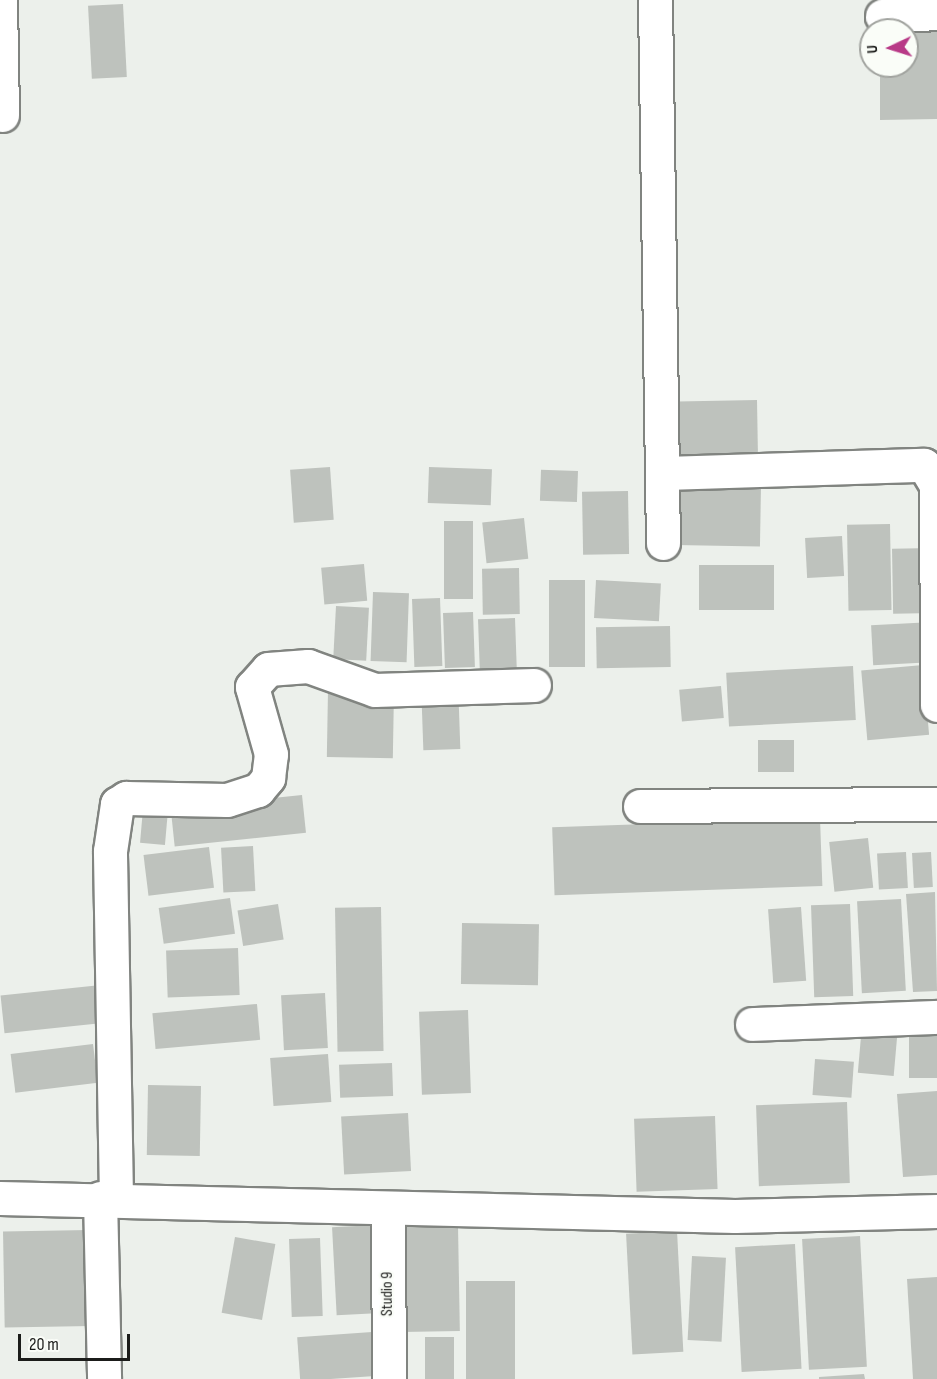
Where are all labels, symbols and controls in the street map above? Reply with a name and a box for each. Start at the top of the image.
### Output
north arrow [859,18,919,78]
text: U [863,44,882,54]
street label: Studio 9 [378,1272,398,1316]
scale bar [21,1322,134,1360]
text: 20 m [29,1334,59,1355]

